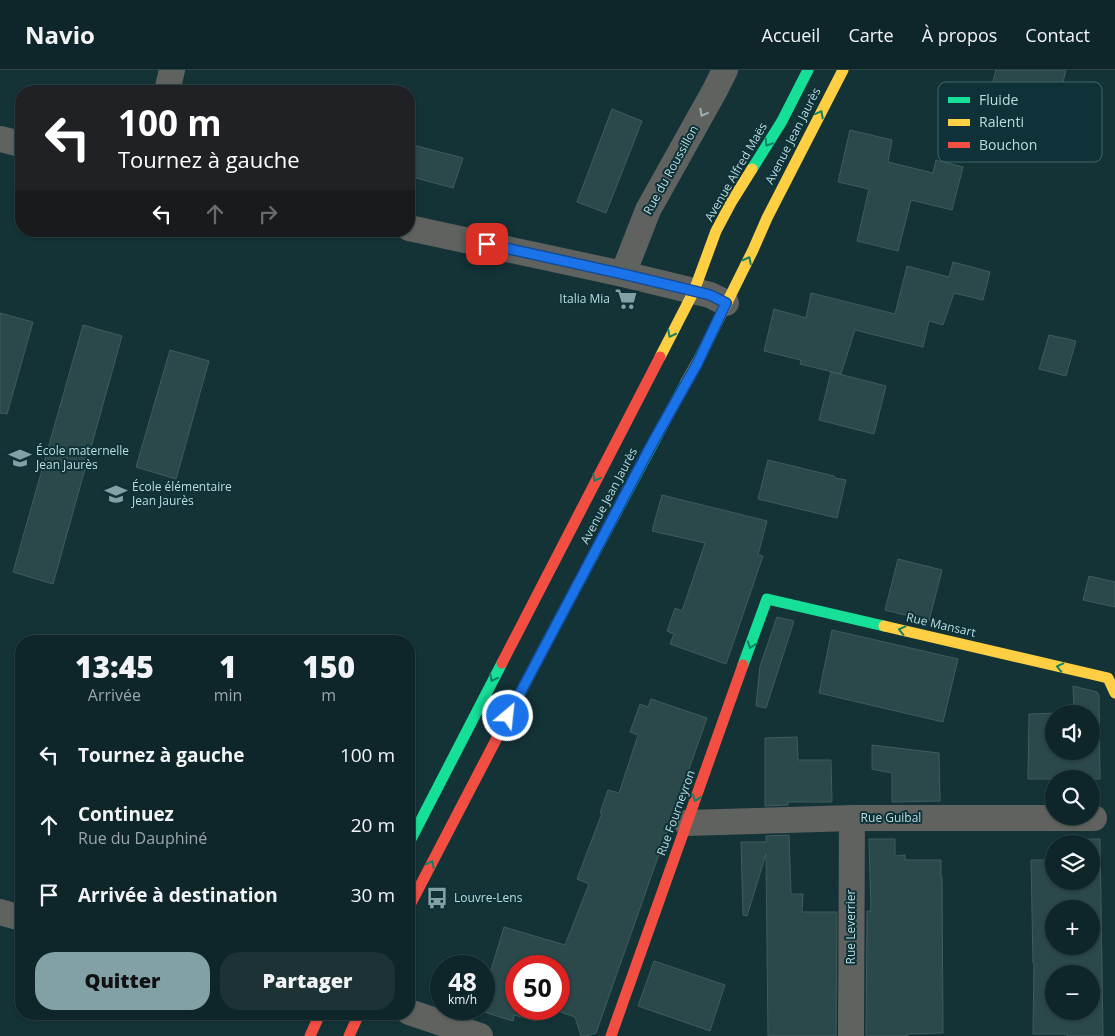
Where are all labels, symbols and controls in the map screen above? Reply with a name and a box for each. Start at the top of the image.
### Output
text: Navio [25,18,95,51]
text: Accueil [762,23,820,47]
text: Carte [848,23,894,47]
text: À propos [922,23,997,47]
text: Contact [1025,23,1090,47]
legend [938,82,1102,162]
street label: Avenue Jean Jaurès [761,84,824,187]
text: Fluide [979,90,1018,109]
text: 100 m [118,99,222,146]
icon: left [35,105,100,170]
one-way arrow [699,108,709,117]
one-way arrow [814,110,824,119]
text: Ralenti [979,112,1024,131]
street label: Avenue Alfred Maës [700,119,771,224]
street label: Rue du Roussillon [639,122,702,217]
text: Bouchon [979,135,1037,154]
one-way arrow [764,138,774,147]
text: Tournez à gauche [118,144,300,174]
icon: left [148,200,176,228]
icon: ahead [201,200,229,228]
icon: right [254,200,282,228]
pin [466,223,508,265]
icon: arrive [473,230,501,258]
one-way arrow [742,256,752,265]
supermarket icon: Italia Mia [613,286,639,312]
place label: Italia Mia [559,290,610,307]
one-way arrow [667,329,677,338]
place label: École maternelle Jean Jaurès [35,442,129,473]
street label: Avenue Jean Jaurès [576,444,641,547]
school or university icon: École maternelle Jean Jaurès [7,445,33,471]
one-way arrow [592,473,602,482]
place label: École élémentaire Jean Jaurès [131,478,232,509]
school or university icon: École élémentaire Jean Jaurès [103,481,129,507]
street label: Rue Mansart [905,608,978,641]
one-way arrow [897,625,906,636]
one-way arrow [747,640,757,649]
text: 13:45 [75,646,154,687]
text: 1 [219,646,237,687]
text: 150 [302,646,355,687]
one-way arrow [1056,662,1065,673]
one-way arrow [489,673,499,682]
text: Arrivée [88,684,141,706]
text: min [214,684,242,706]
text: m [321,684,336,706]
position arrow [481,689,533,741]
map controls [1045,705,1100,1020]
button: sound [1045,705,1100,760]
icon: left [35,741,63,769]
text: Tournez à gauche [78,742,244,768]
text: 100 m [340,742,395,768]
street label: Rue Fourneyron [652,768,699,858]
button: search [1045,770,1100,825]
one-way arrow [692,793,702,802]
text: Continuez [78,801,174,827]
street label: Rue Guibal [861,809,921,826]
icon: ahead [35,811,63,839]
text: 20 m [351,812,395,838]
text: Rue du Dauphiné [78,827,207,849]
button: layers [1045,835,1100,890]
one-way arrow [425,860,435,869]
icon: arrive [35,881,63,909]
text: Arrivée à destination [78,882,278,908]
text: 30 m [351,882,395,908]
bus stop icon: Louvre-Lens [424,885,450,911]
place label: Louvre-Lens [454,889,523,906]
street label: Rue Leverrier [842,889,859,964]
button: + [1045,900,1100,955]
button: Quitter [35,952,210,1010]
button: Partager [220,952,395,1010]
speed limit sign: 50 [505,955,570,1020]
text: 48 [448,964,477,998]
button: − [1045,965,1100,1020]
text: km/h [448,991,477,1008]

